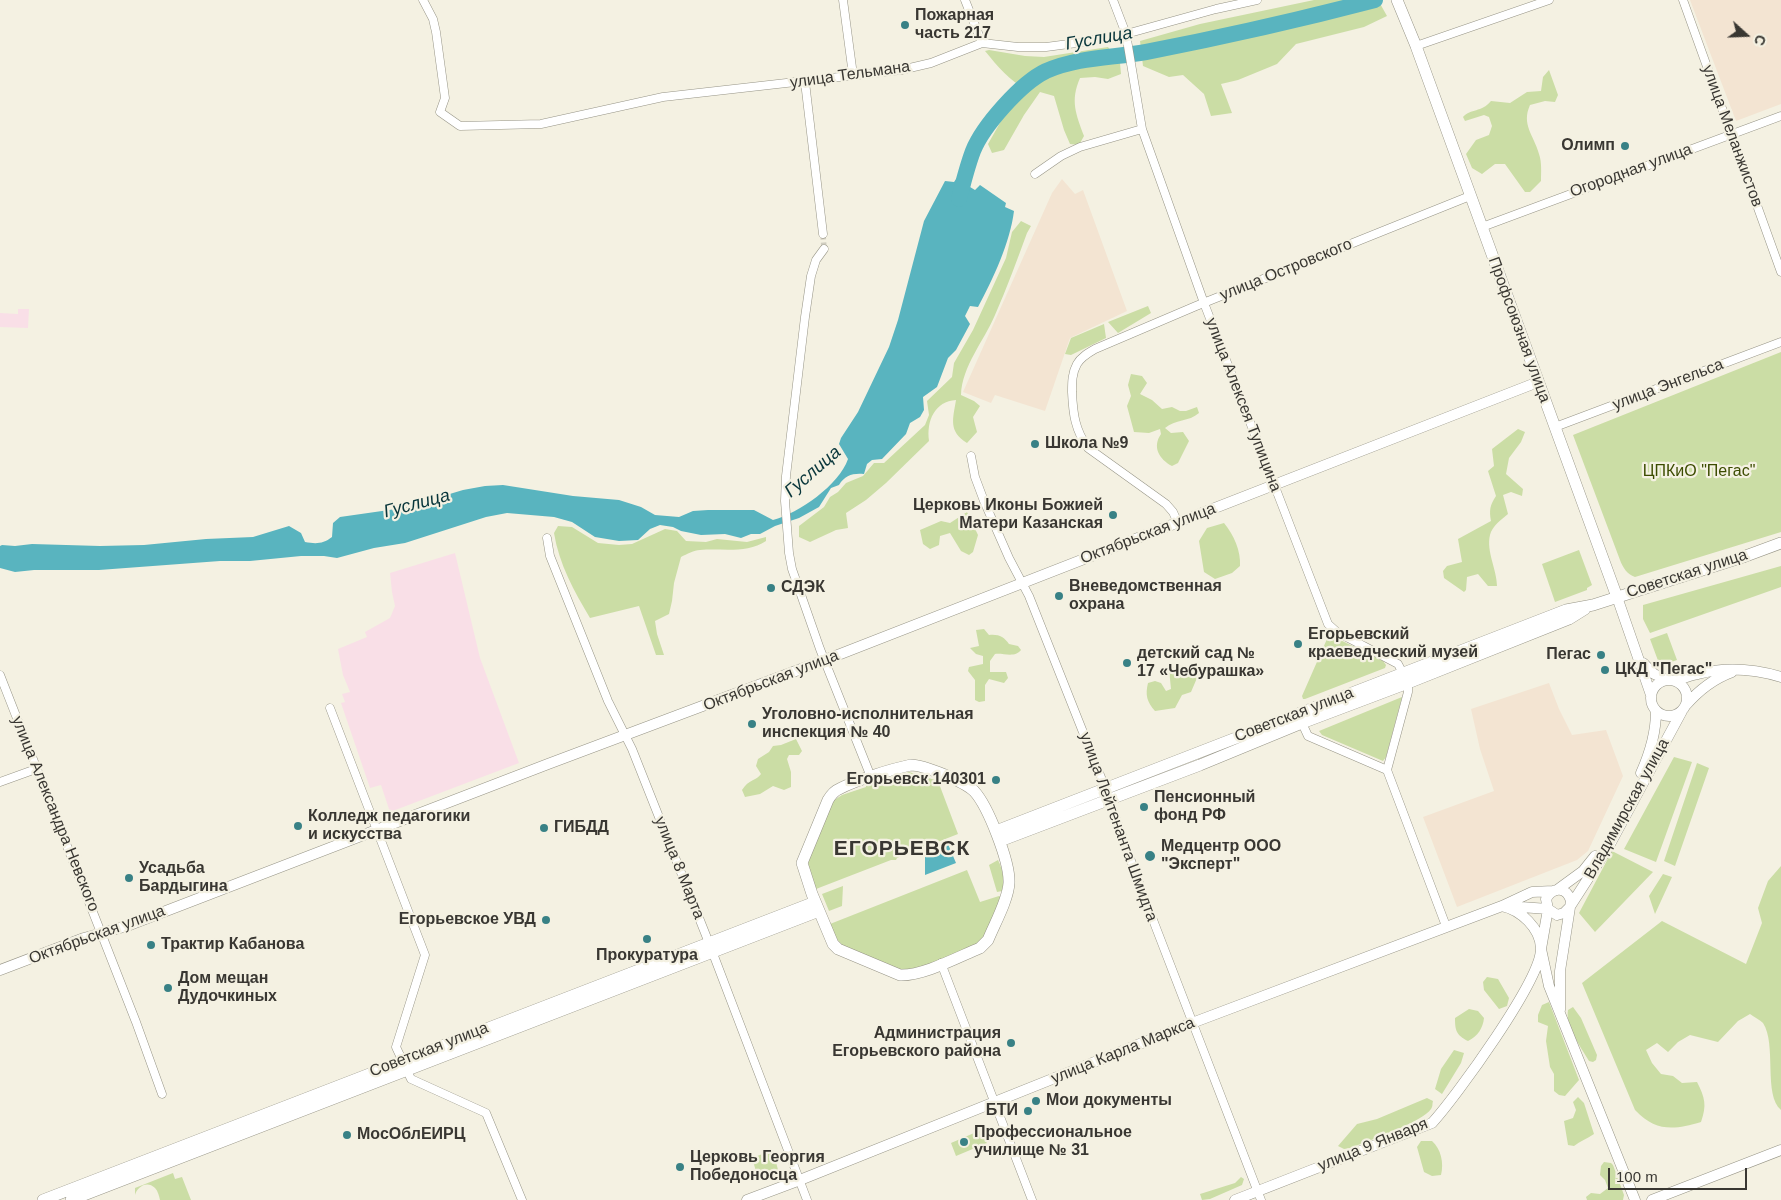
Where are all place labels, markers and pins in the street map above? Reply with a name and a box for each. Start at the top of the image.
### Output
place label: Пожарная часть 217 [915,6,994,44]
marker: Пожарная часть 217 [899,19,911,31]
place label: Олимп [1561,136,1615,156]
marker: Олимп [1619,140,1631,152]
place label: Школа №9 [1045,434,1128,454]
marker: Школа №9 [1029,438,1041,450]
place label: Церковь Иконы Божией Матери Казанская [913,496,1103,534]
marker: Церковь Иконы Божией Матери Казанская [1107,509,1119,521]
place label: Вневедомственная охрана [1069,577,1222,615]
place label: СДЭК [781,578,825,598]
marker: СДЭК [765,582,777,594]
marker: Вневедомственная охрана [1053,590,1065,602]
place label: Егорьевский краеведческий музей [1308,625,1478,663]
marker: Егорьевский краеведческий музей [1292,638,1304,650]
place label: детский сад № 17 «Чебурашка» [1137,644,1264,682]
place label: Пегас [1546,645,1591,665]
marker: Пегас [1595,649,1607,661]
marker: детский сад № 17 «Чебурашка» [1121,657,1133,669]
place label: ЦКД "Пегас" [1615,660,1712,680]
marker: ЦКД "Пегас" [1599,664,1611,676]
place label: Уголовно-исполнительная инспекция № 40 [762,705,974,743]
marker: Уголовно-исполнительная инспекция № 40 [746,718,758,730]
place label: Егорьевск 140301 [846,770,986,790]
marker: Егорьевск 140301 [990,774,1002,786]
place label: Пенсионный фонд РФ [1154,788,1255,826]
marker: Пенсионный фонд РФ [1138,801,1150,813]
place label: Колледж педагогики и искусства [308,807,470,845]
place label: ГИБДД [554,818,609,838]
marker: Колледж педагогики и искусства [292,820,304,832]
marker: ГИБДД [538,822,550,834]
place label: Медцентр ООО "Эксперт" [1161,837,1281,875]
marker: Медцентр ООО "Эксперт" [1143,849,1157,863]
place label: Усадьба Бардыгина [139,859,228,897]
marker: Усадьба Бардыгина [123,872,135,884]
place label: Егорьевское УВД [399,910,536,930]
marker: Егорьевское УВД [540,914,552,926]
marker: Прокуратура [641,933,653,945]
place label: Трактир Кабанова [161,935,304,955]
marker: Трактир Кабанова [145,939,157,951]
place label: Прокуратура [596,946,698,966]
place label: Дом мещан Дудочкиных [178,969,277,1007]
marker: Дом мещан Дудочкиных [162,982,174,994]
place label: Администрация Егорьевского района [832,1024,1001,1062]
marker: Администрация Егорьевского района [1005,1037,1017,1049]
place label: Мои документы [1046,1091,1172,1111]
marker: Мои документы [1030,1095,1042,1107]
place label: БТИ [986,1101,1018,1121]
marker: БТИ [1022,1105,1034,1117]
place label: Профессиональное училище № 31 [974,1123,1132,1161]
place label: MосОблЕИРЦ [357,1125,465,1145]
marker: MосОблЕИРЦ [341,1129,353,1141]
marker: Профессиональное училище № 31 [958,1136,970,1148]
place label: Церковь Георгия Победоносца [690,1148,825,1186]
marker: Церковь Георгия Победоносца [674,1161,686,1173]

